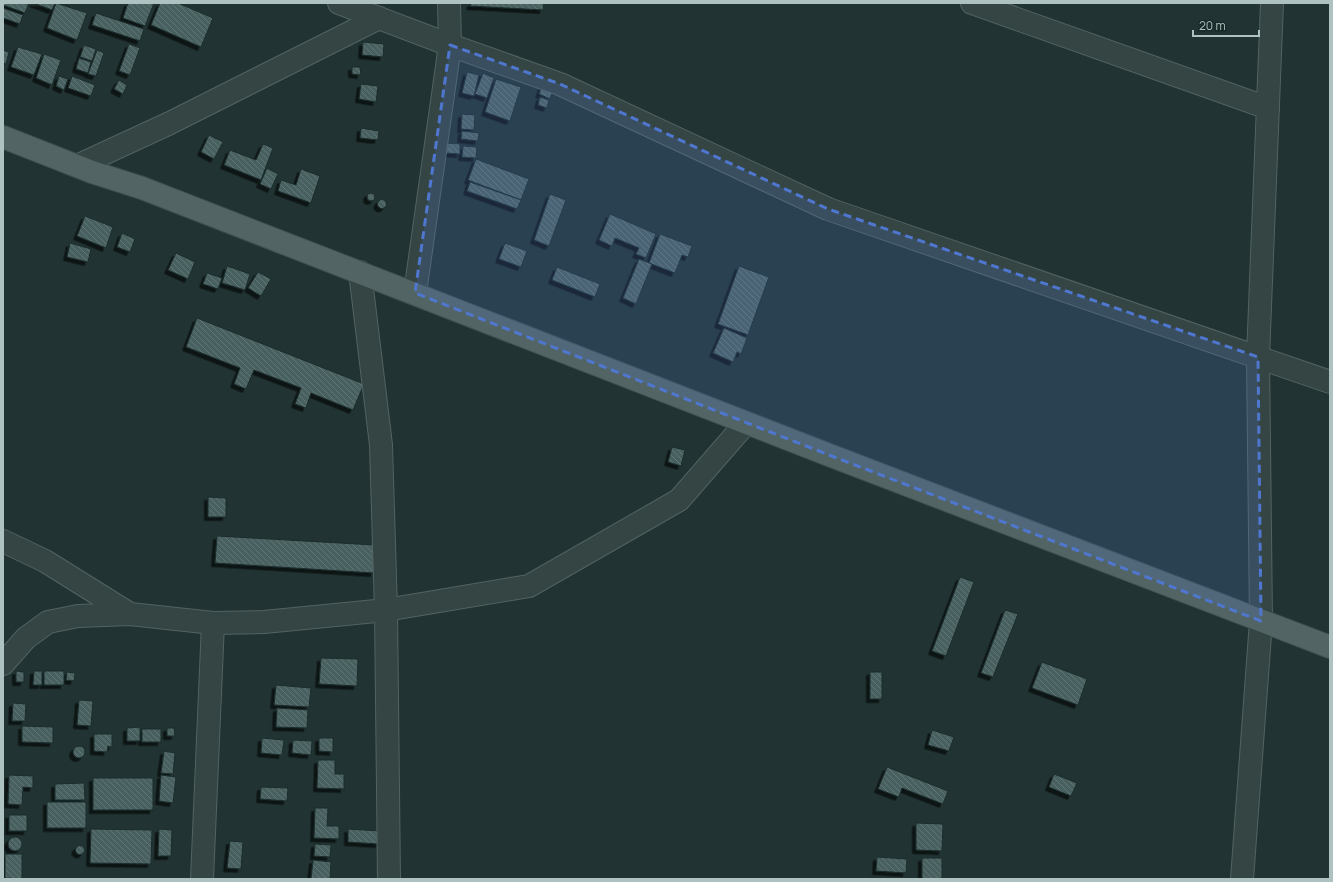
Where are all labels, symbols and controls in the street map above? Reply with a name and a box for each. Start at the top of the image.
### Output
scale bar [1193,12,1259,38]
text: 20 m [1199,17,1226,34]

